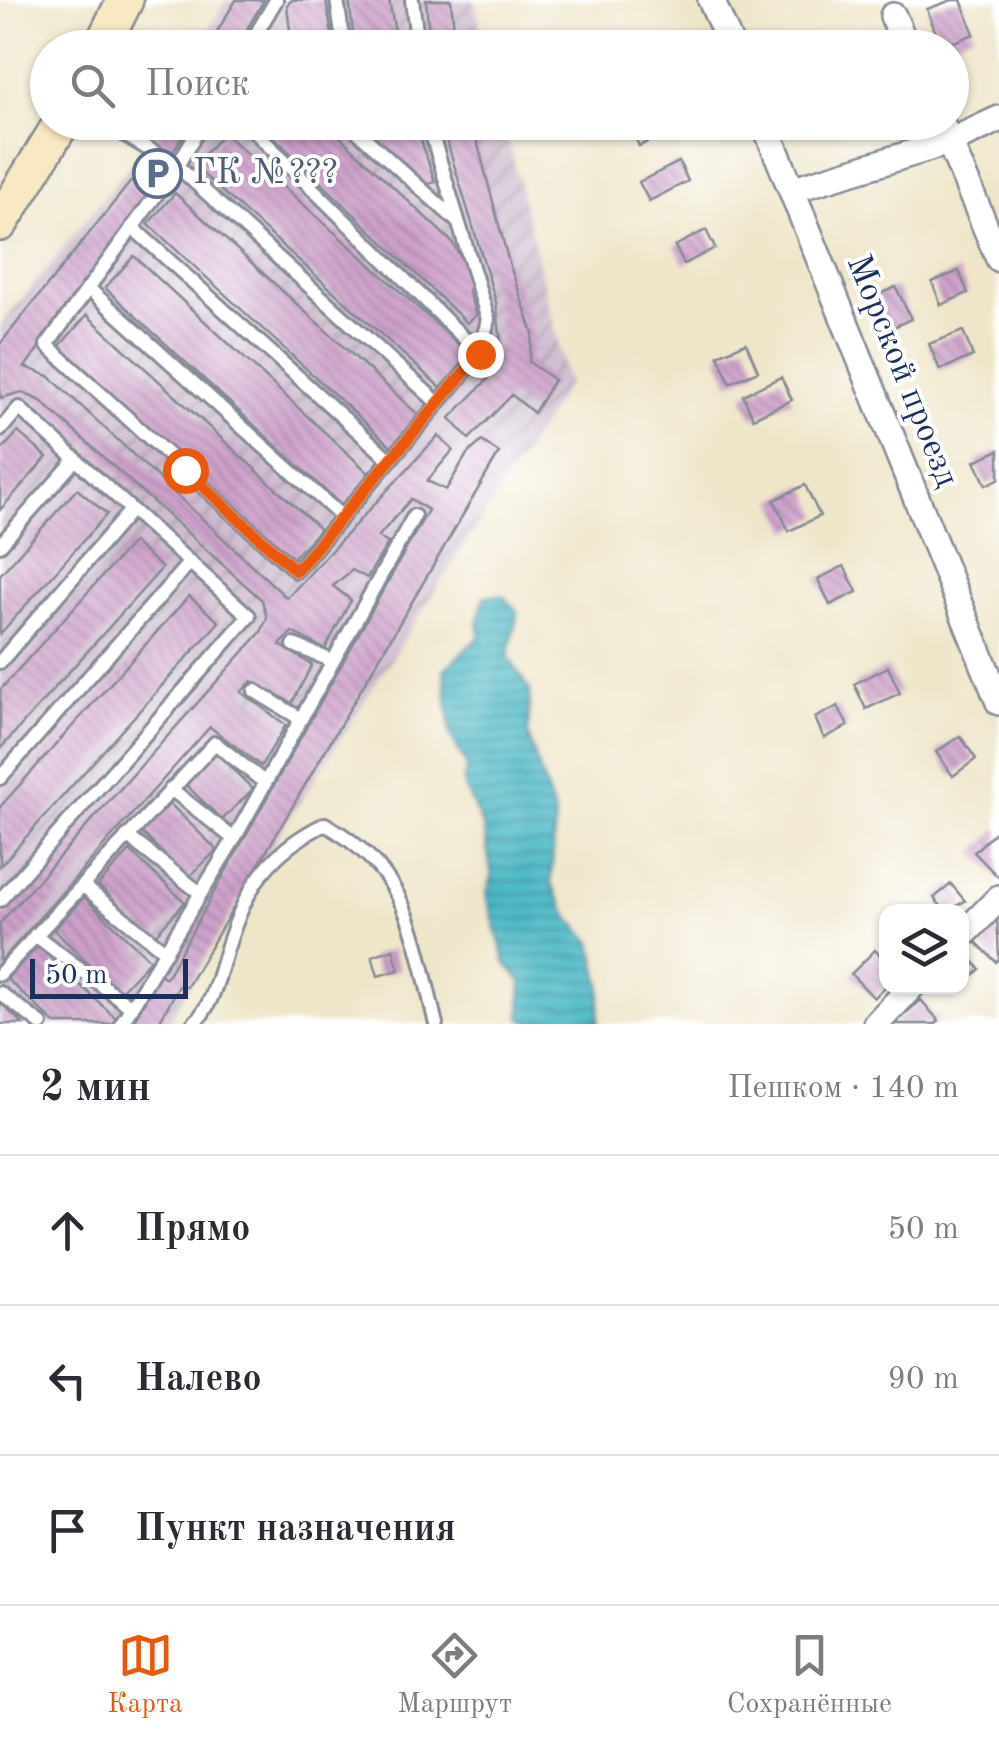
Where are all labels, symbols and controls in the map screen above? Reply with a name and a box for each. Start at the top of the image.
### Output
search box [30,30,969,140]
icon: search [65,58,120,113]
text: Поиск [145,66,250,104]
parking icon: ГК №??? [132,147,184,199]
place label: ГК №??? [193,156,338,191]
street label: Морской проезд [840,250,964,492]
route end [458,332,504,378]
route start [163,448,209,494]
map controls [879,904,969,994]
button: layers [879,904,969,994]
scale bar [30,954,188,998]
text: 50 m [45,962,108,990]
text: 2 мин [40,1068,151,1110]
text: Пешком · 140 m [727,1073,959,1105]
icon: ahead [40,1203,95,1258]
text: Прямо [135,1211,250,1249]
text: 50 m [888,1214,959,1246]
icon: left [40,1353,95,1408]
text: Налево [135,1361,262,1399]
text: 90 m [888,1364,959,1396]
icon: arrive [40,1503,95,1558]
text: Пункт назначения [135,1511,456,1549]
tab: Карта [107,1628,183,1723]
tab: Маршрут [397,1628,512,1723]
tab: Сохранённые [727,1628,892,1723]

